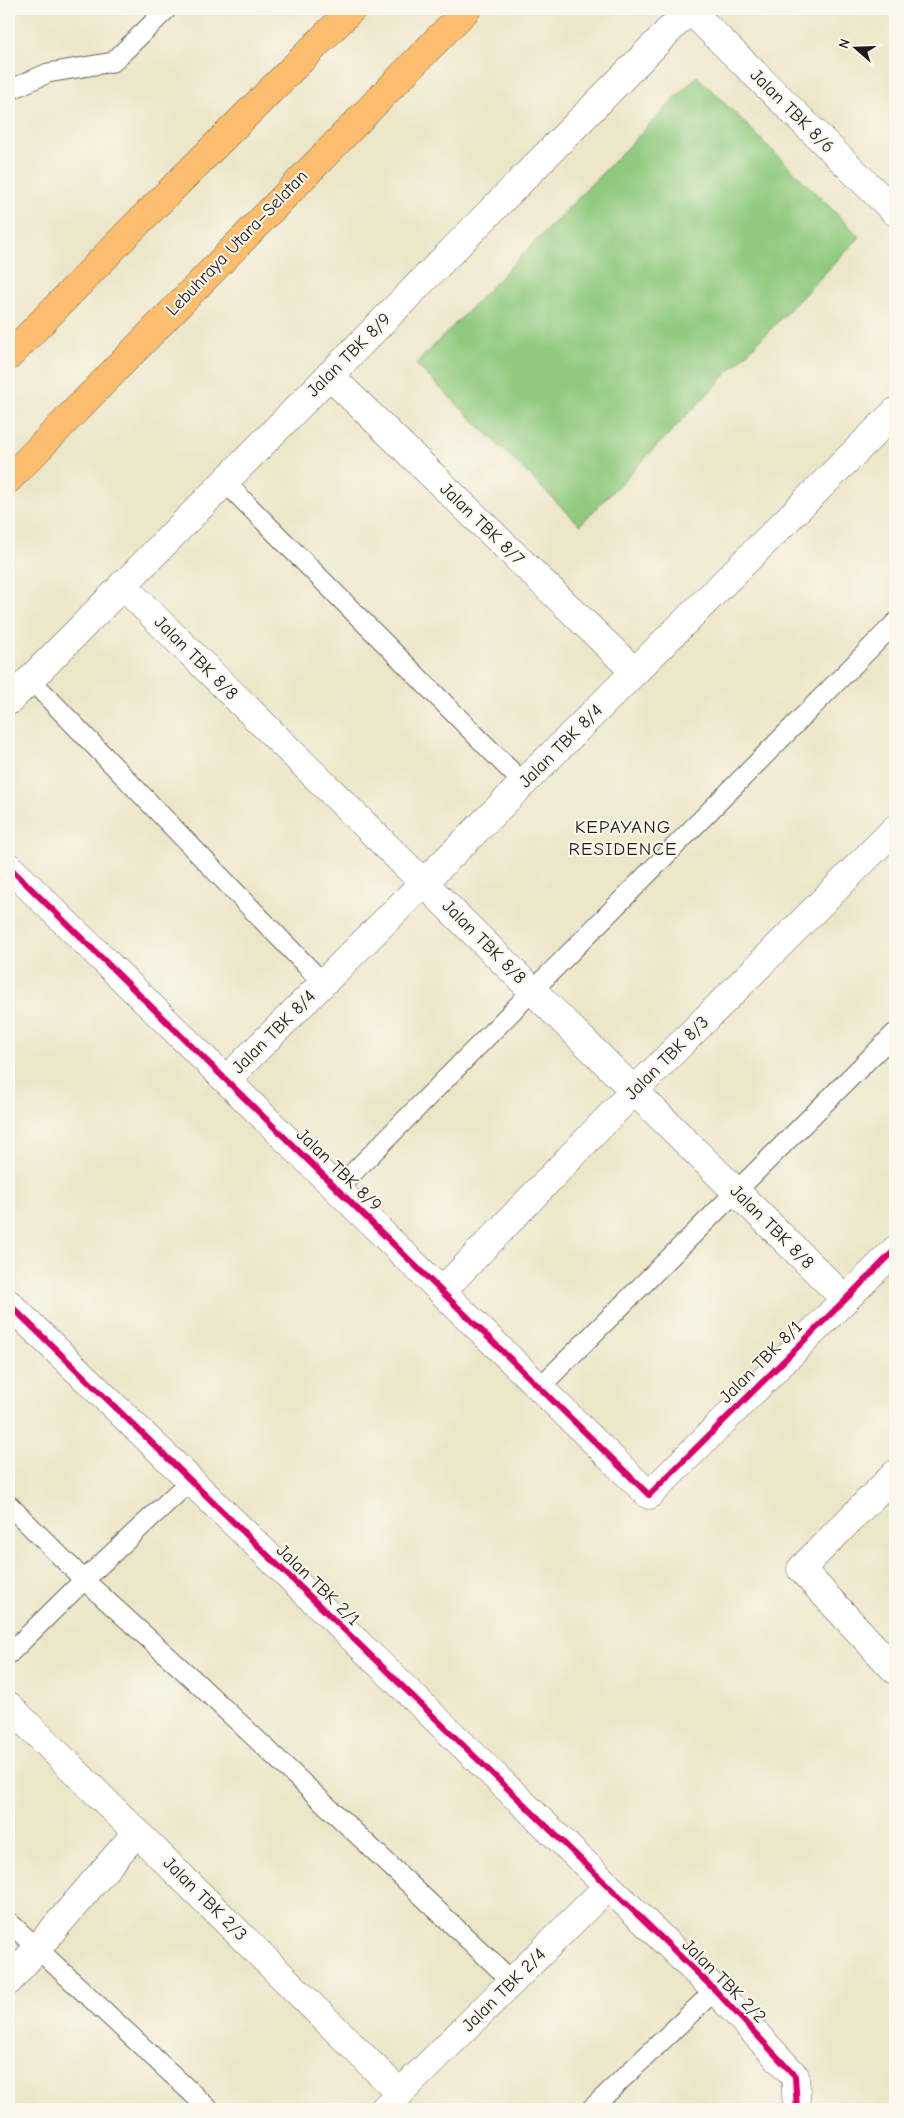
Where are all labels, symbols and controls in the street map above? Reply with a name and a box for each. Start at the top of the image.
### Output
north arrow [832,22,882,72]
text: N [835,37,854,51]
street label: Jalan TBK 8/6 [746,65,838,157]
street label: Lebuhraya Utara–Selatan [162,166,312,320]
street label: Jalan TBK 8/9 [303,309,395,401]
street label: Jalan TBK 8/7 [436,479,529,570]
street label: Jalan TBK 8/8 [150,612,242,704]
street label: Jalan TBK 8/4 [515,700,607,792]
district label: KEPAYANG RESIDENCE [569,816,677,860]
street label: Jalan TBK 8/8 [438,896,530,988]
street label: Jalan TBK 8/4 [228,986,320,1078]
street label: Jalan TBK 8/3 [621,1012,713,1104]
street label: Jalan TBK 8/9 [292,1124,386,1216]
street label: Jalan TBK 8/8 [726,1181,818,1273]
street label: Jalan TBK 8/1 [716,1317,806,1407]
street label: Jalan TBK 2/1 [272,1540,364,1630]
street label: Jalan TBK 2/3 [159,1853,251,1945]
street label: Jalan TBK 2/2 [678,1935,770,2027]
street label: Jalan TBK 2/4 [458,1944,550,2036]

